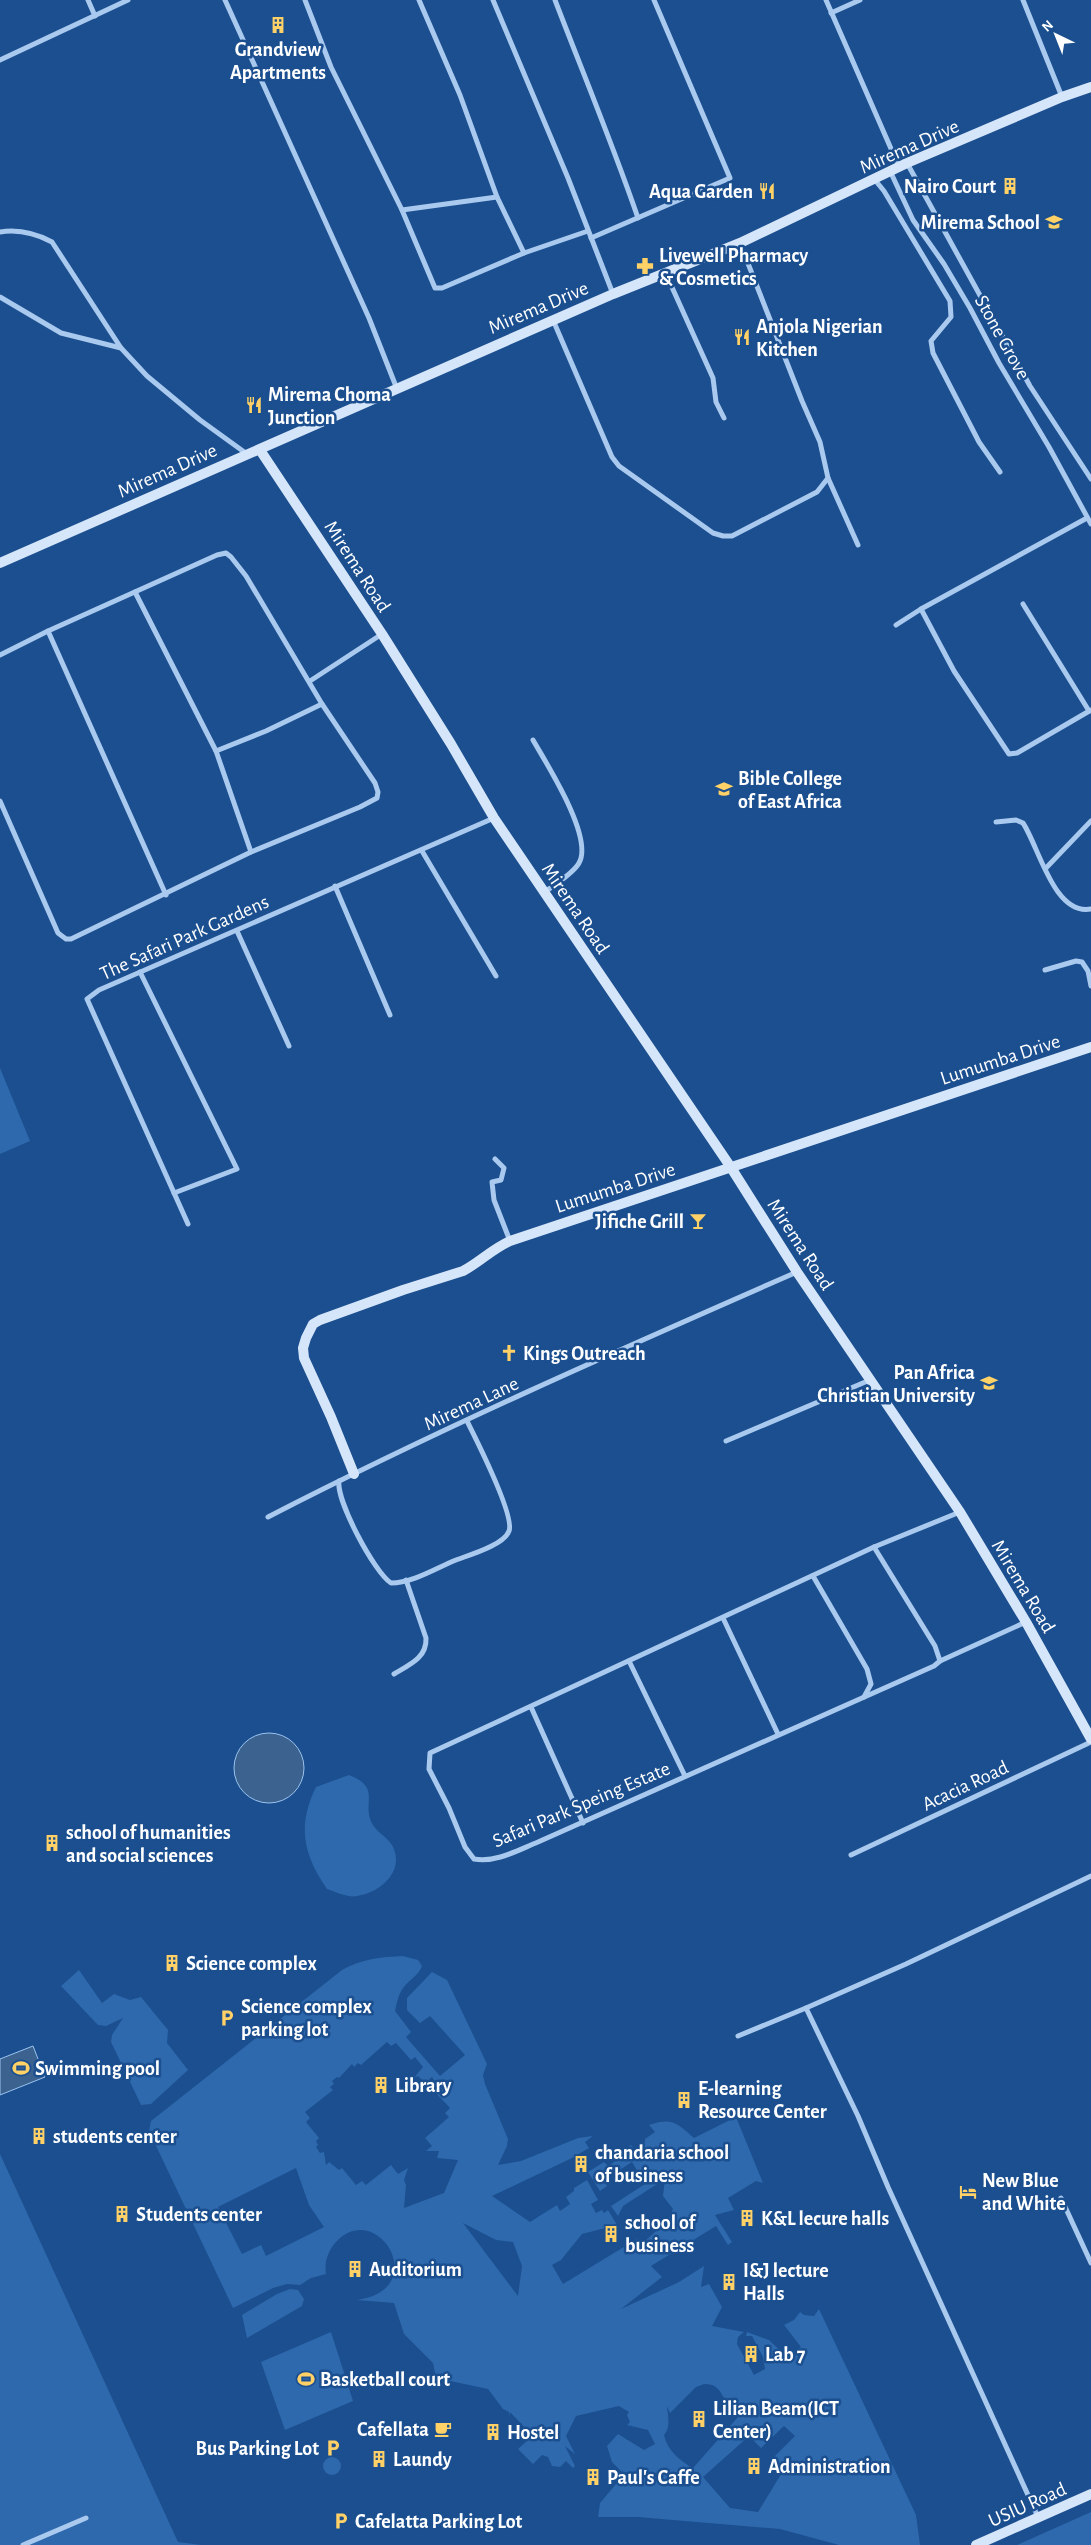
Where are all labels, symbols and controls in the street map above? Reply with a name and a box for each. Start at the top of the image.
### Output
north arrow [1031,10,1081,60]
building icon: Grandview Apartments [268,15,288,35]
text: N [1039,18,1056,35]
place label: Grandview Apartments [230,40,326,83]
street label: Mirema Drive [857,116,962,178]
building icon: Nairo Court [1000,176,1020,196]
place label: Nairo Court [904,177,996,197]
restaurant icon: Aqua Garden [757,181,777,201]
place label: Aqua Garden [649,182,753,202]
school or university icon: Mirema School [1044,212,1064,232]
place label: Mirema School [921,213,1040,233]
place label: Livewell Pharmacy & Cosmetics [659,246,808,289]
pharmacy icon: Livewell Pharmacy & Cosmetics [635,256,655,276]
street label: Mirema Drive [486,278,591,338]
street label: Stone Grove [971,292,1033,383]
place label: Anjola Nigerian Kitchen [756,317,883,360]
restaurant icon: Anjola Nigerian Kitchen [732,327,752,347]
place label: Mirema Choma Junction [268,385,391,428]
restaurant icon: Mirema Choma Junction [244,395,264,415]
street label: Mirema Drive [115,440,220,502]
street label: Mirema Road [320,517,394,616]
place label: Bible College of East Africa [738,769,842,812]
school or university icon: Bible College of East Africa [714,779,734,799]
street label: Mirema Road [538,860,613,958]
street label: The Safari Park Gardens [97,892,272,984]
street label: Lumumba Drive [938,1031,1063,1089]
street label: Lumumba Drive [553,1159,678,1217]
street label: Mirema Road [763,1195,837,1294]
bar icon: Jifiche Grill [688,1211,708,1231]
place label: Jifiche Grill [595,1212,684,1232]
church icon: Kings Outreach [499,1343,519,1363]
place label: Kings Outreach [523,1344,646,1364]
place label: Pan Africa Christian University [817,1363,975,1406]
street label: Mirema Lane [421,1373,522,1434]
school or university icon: Pan Africa Christian University [979,1373,999,1393]
street label: Mirema Road [988,1537,1059,1636]
street label: Acacia Road [919,1757,1012,1815]
street label: Safari Park Speing Estate [490,1759,673,1851]
place label: school of humanities and social sciences [66,1823,231,1866]
building icon: school of humanities and social sciences [42,1833,62,1853]
building icon: Science complex [162,1953,182,1973]
place label: Science complex [186,1954,317,1974]
place label: Science complex parking lot [241,1997,372,2040]
parking icon: Science complex parking lot [217,2008,237,2028]
sports icon: Swimming pool [11,2058,31,2078]
place label: Swimming pool [35,2059,160,2079]
building icon: Library [371,2075,391,2095]
place label: Library [395,2076,452,2096]
place label: E-learning Resource Center [698,2079,827,2122]
building icon: E-learning Resource Center [674,2090,694,2110]
building icon: students center [29,2126,49,2146]
place label: students center [53,2127,177,2147]
place label: chandaria school of business [595,2143,729,2186]
building icon: chandaria school of business [571,2154,591,2174]
place label: New Blue and White [982,2171,1066,2214]
hotel icon: New Blue and White [958,2182,978,2202]
building icon: Students center [112,2204,132,2224]
place label: Students center [136,2205,262,2225]
building icon: K&L lecure halls [737,2208,757,2228]
place label: K&L lecure halls [761,2209,890,2229]
place label: school of business [625,2213,696,2256]
building icon: school of business [601,2224,621,2244]
building icon: Auditorium [345,2259,365,2279]
place label: Auditorium [369,2260,462,2280]
place label: I&J lecture Halls [743,2261,829,2304]
building icon: I&J lecture Halls [719,2272,739,2292]
building icon: Lab 7 [741,2344,761,2364]
place label: Lab 7 [765,2345,806,2365]
sports icon: Basketball court [296,2369,316,2389]
place label: Basketball court [320,2370,450,2390]
place label: Lilian Beam(ICT Center) [713,2399,839,2442]
building icon: Lilian Beam(ICT Center) [689,2409,709,2429]
cafe icon: Cafellata [433,2419,453,2439]
place label: Cafellata [357,2420,429,2440]
building icon: Hostel [483,2422,503,2442]
place label: Hostel [507,2423,559,2443]
parking icon: Bus Parking Lot [323,2438,343,2458]
place label: Bus Parking Lot [196,2439,319,2459]
building icon: Laundy [369,2449,389,2469]
place label: Laundy [393,2450,452,2470]
building icon: Administration [744,2456,764,2476]
place label: Administration [768,2457,890,2477]
building icon: Paul's Caffe [583,2467,603,2487]
place label: Paul's Caffe [607,2468,700,2488]
street label: USIU Road [985,2479,1069,2531]
parking icon: Cafelatta Parking Lot [331,2511,351,2531]
place label: Cafelatta Parking Lot [355,2512,523,2532]

